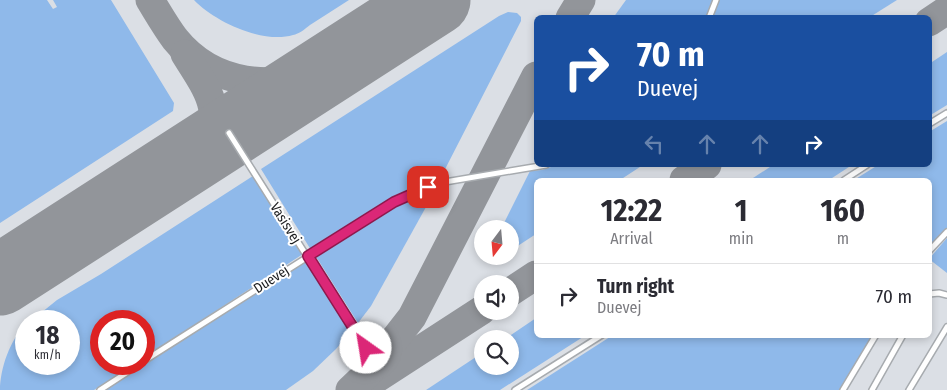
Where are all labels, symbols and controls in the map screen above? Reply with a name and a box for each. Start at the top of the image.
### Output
text: 70 m [637,33,705,75]
icon: right [554,35,619,100]
text: Duevej [637,75,698,102]
icon: left [640,130,668,158]
icon: ahead [693,130,721,158]
icon: ahead [746,130,774,158]
icon: right [799,130,827,158]
pin [407,166,449,208]
icon: arrive [414,173,442,201]
text: 12:22 [601,193,662,229]
text: 1 [735,193,748,229]
text: 160 [820,193,865,229]
street label: Vasisvej [266,200,305,247]
north arrow [474,220,519,265]
map controls [474,220,519,375]
text: Arrival [610,229,653,248]
text: min [729,229,754,248]
text: m [837,229,849,248]
street label: Duevej [250,262,292,297]
button: sound [474,275,519,320]
text: Turn right [597,275,674,298]
icon: right [554,282,582,310]
text: 70 m [876,285,912,308]
text: Duevej [597,298,642,317]
speed limit sign: 20 [90,310,155,375]
text: 18 [36,321,59,351]
position arrow [339,321,391,373]
button: search [474,330,519,375]
text: km/h [34,348,61,362]

